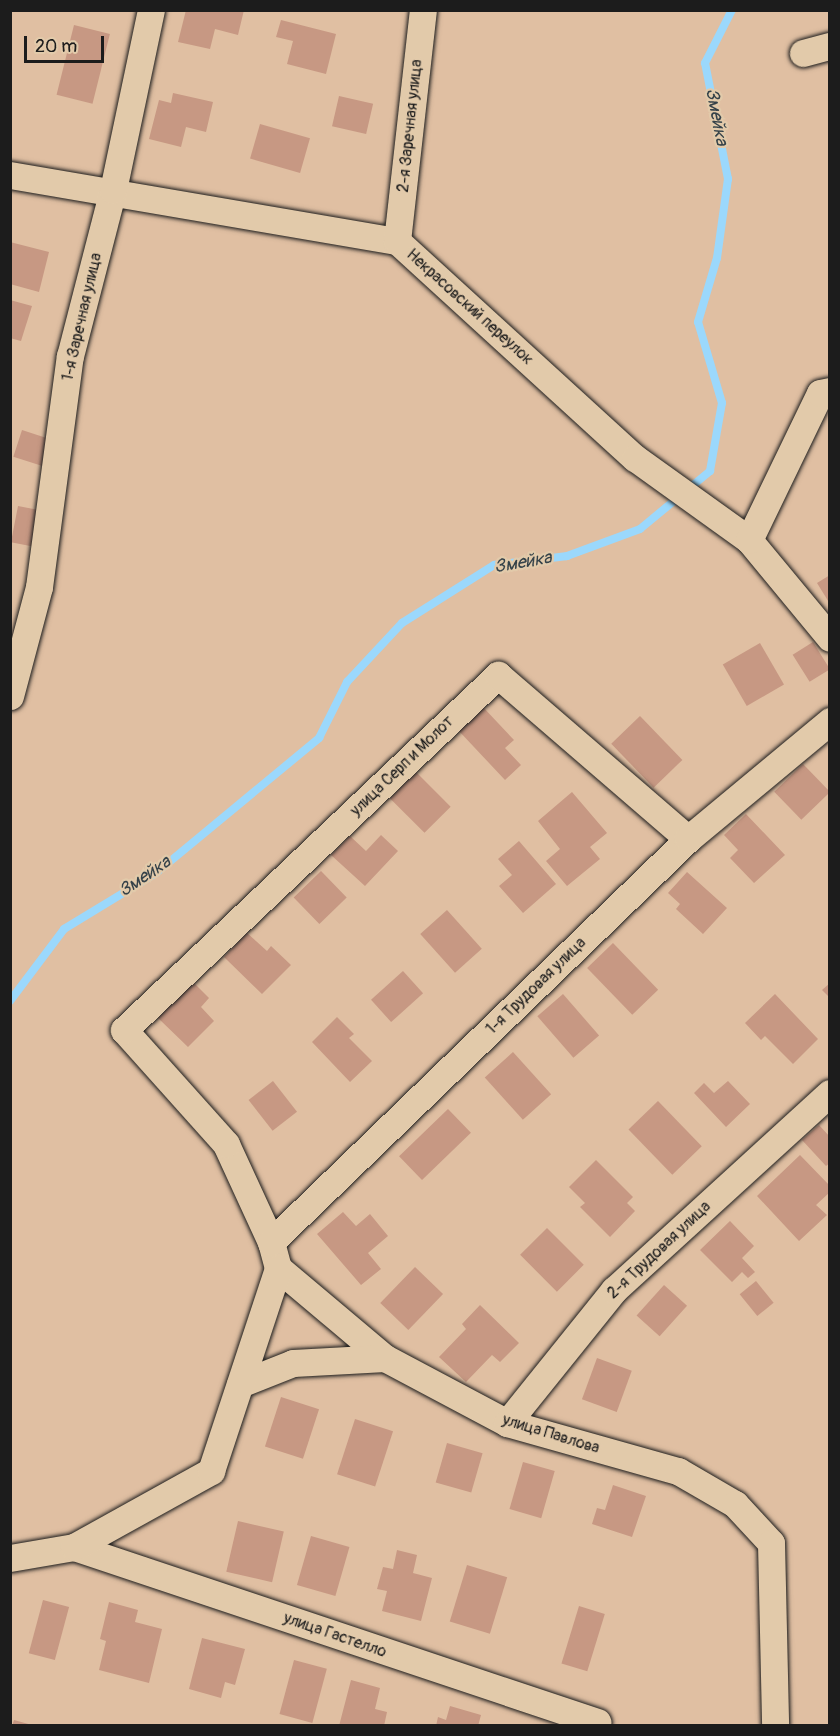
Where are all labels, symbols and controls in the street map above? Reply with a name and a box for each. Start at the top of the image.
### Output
scale bar [27,24,106,62]
text: 20 m [35,35,77,58]
street label: 2-я Заречная улица [393,59,427,193]
water label: Змейка [700,87,732,147]
street label: Некрасовский переулок [403,245,537,369]
street label: 1-я Заречная улица [58,251,106,383]
water label: Змейка [493,547,553,579]
street label: улица Серп и Молот [346,712,458,820]
water label: Змейка [115,852,175,902]
street label: 1-я Трудовая улица [482,933,590,1039]
street label: 2-я Трудовая улица [603,1197,715,1303]
street label: улица Павлова [500,1410,602,1458]
street label: улица Гастелло [281,1608,389,1662]

